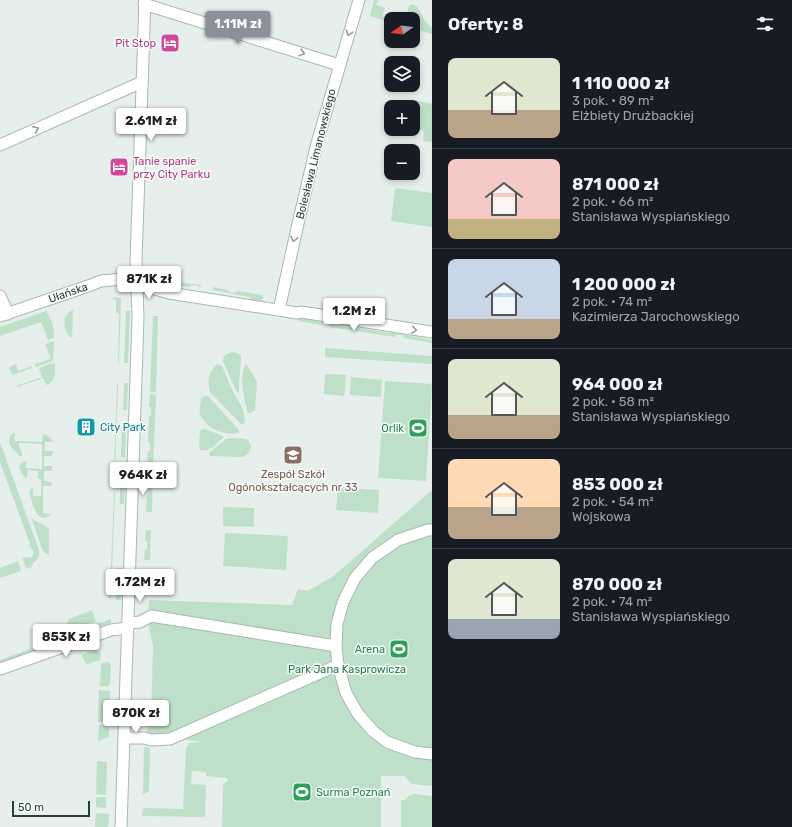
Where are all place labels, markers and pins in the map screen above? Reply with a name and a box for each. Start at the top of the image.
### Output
pin: 1.11M zł [197,11,279,45]
hotel icon: Pit Stop [159,32,181,54]
place label: Pit Stop [115,37,156,50]
pin: 2.61M zł [110,108,192,142]
place label: Tanie spanie przy City Parku [133,155,210,181]
hotel icon: Tanie spanie przy City Parku [108,156,130,178]
pin: 871K zł [112,266,186,300]
pin: 1.2M zł [317,298,391,332]
building icon: City Park [75,416,97,438]
sports icon: Orlik [407,417,429,439]
place label: City Park [100,421,146,434]
place label: Orlik [381,422,404,435]
school or university icon: Zespół Szkół Ogónokształcących nr 33 [282,444,304,466]
pin: 964K zł [106,462,180,496]
place label: Zespół Szkół Ogónokształcących nr 33 [228,468,358,494]
pin: 1.72M zł [99,569,181,603]
pin: 853K zł [29,624,103,658]
sports icon: Arena [388,638,410,660]
place label: Arena [355,643,385,656]
pin: 870K zł [99,700,173,734]
sports icon: Surma Poznań [291,781,313,803]
place label: Surma Poznań [316,786,390,799]

